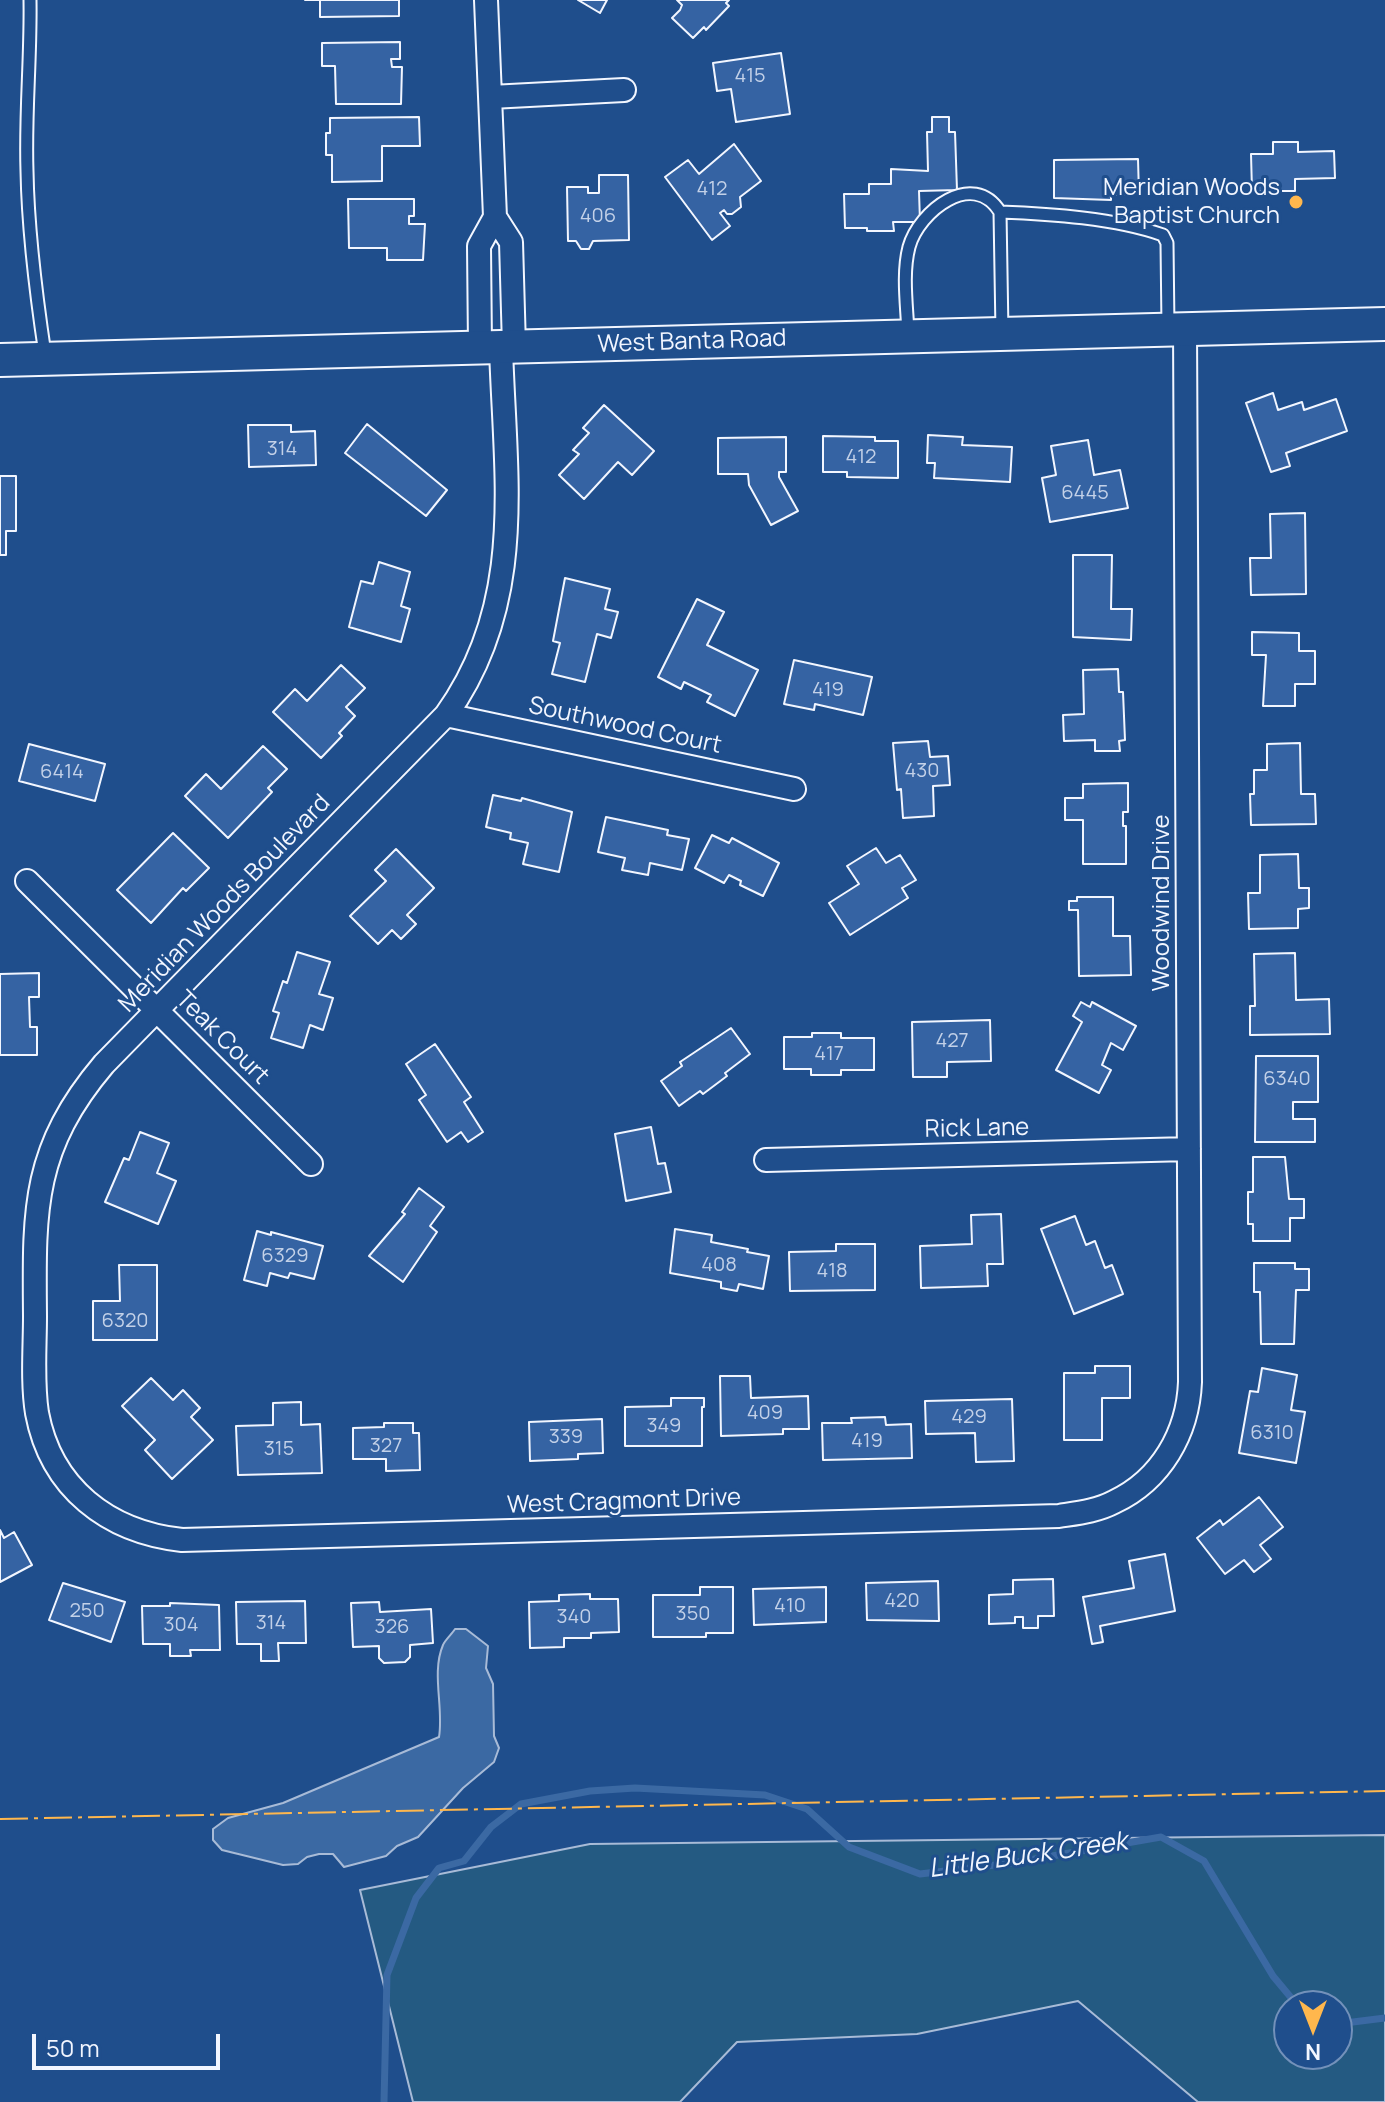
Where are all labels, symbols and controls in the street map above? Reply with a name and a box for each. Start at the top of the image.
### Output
house number: 415 [734,64,766,88]
place label: Meridian Woods Baptist Church [1103,174,1280,230]
house number: 412 [697,177,727,201]
marker: Meridian Woods Baptist Church [1287,193,1305,211]
house number: 406 [580,204,616,228]
street label: West Banta Road [597,324,787,360]
house number: 314 [267,437,297,461]
house number: 412 [846,445,876,469]
house number: 6445 [1061,481,1109,505]
house number: 419 [812,678,844,702]
street label: Southwood Court [526,692,724,760]
house number: 430 [904,759,940,783]
house number: 6414 [40,760,84,784]
street label: Meridian Woods Boulevard [113,789,337,1019]
street label: Woodwind Drive [1148,815,1176,991]
street label: Teak Court [169,985,275,1091]
house number: 427 [935,1029,969,1053]
house number: 417 [814,1042,844,1066]
house number: 6340 [1263,1067,1311,1091]
street label: Rick Lane [925,1114,1029,1144]
house number: 6329 [261,1244,309,1268]
house number: 408 [701,1253,737,1277]
house number: 418 [816,1259,848,1283]
house number: 6320 [101,1309,149,1333]
house number: 409 [747,1401,783,1425]
house number: 429 [951,1405,987,1429]
house number: 349 [646,1414,682,1438]
house number: 6310 [1250,1421,1294,1445]
house number: 339 [549,1425,583,1449]
house number: 419 [851,1429,883,1453]
house number: 327 [370,1434,402,1458]
house number: 315 [264,1437,294,1461]
street label: West Cragmont Drive [506,1484,742,1520]
house number: 420 [884,1589,920,1613]
house number: 410 [774,1594,806,1618]
house number: 250 [69,1599,105,1623]
house number: 350 [676,1602,710,1626]
house number: 340 [556,1605,592,1629]
house number: 314 [256,1611,286,1635]
house number: 304 [163,1613,199,1637]
house number: 326 [375,1615,409,1639]
water label: Little Buck Creek [927,1827,1129,1885]
north arrow [1273,1990,1353,2070]
scale bar [36,2018,224,2068]
text: 50 m [46,2031,100,2064]
text: N [1305,2037,1321,2067]

